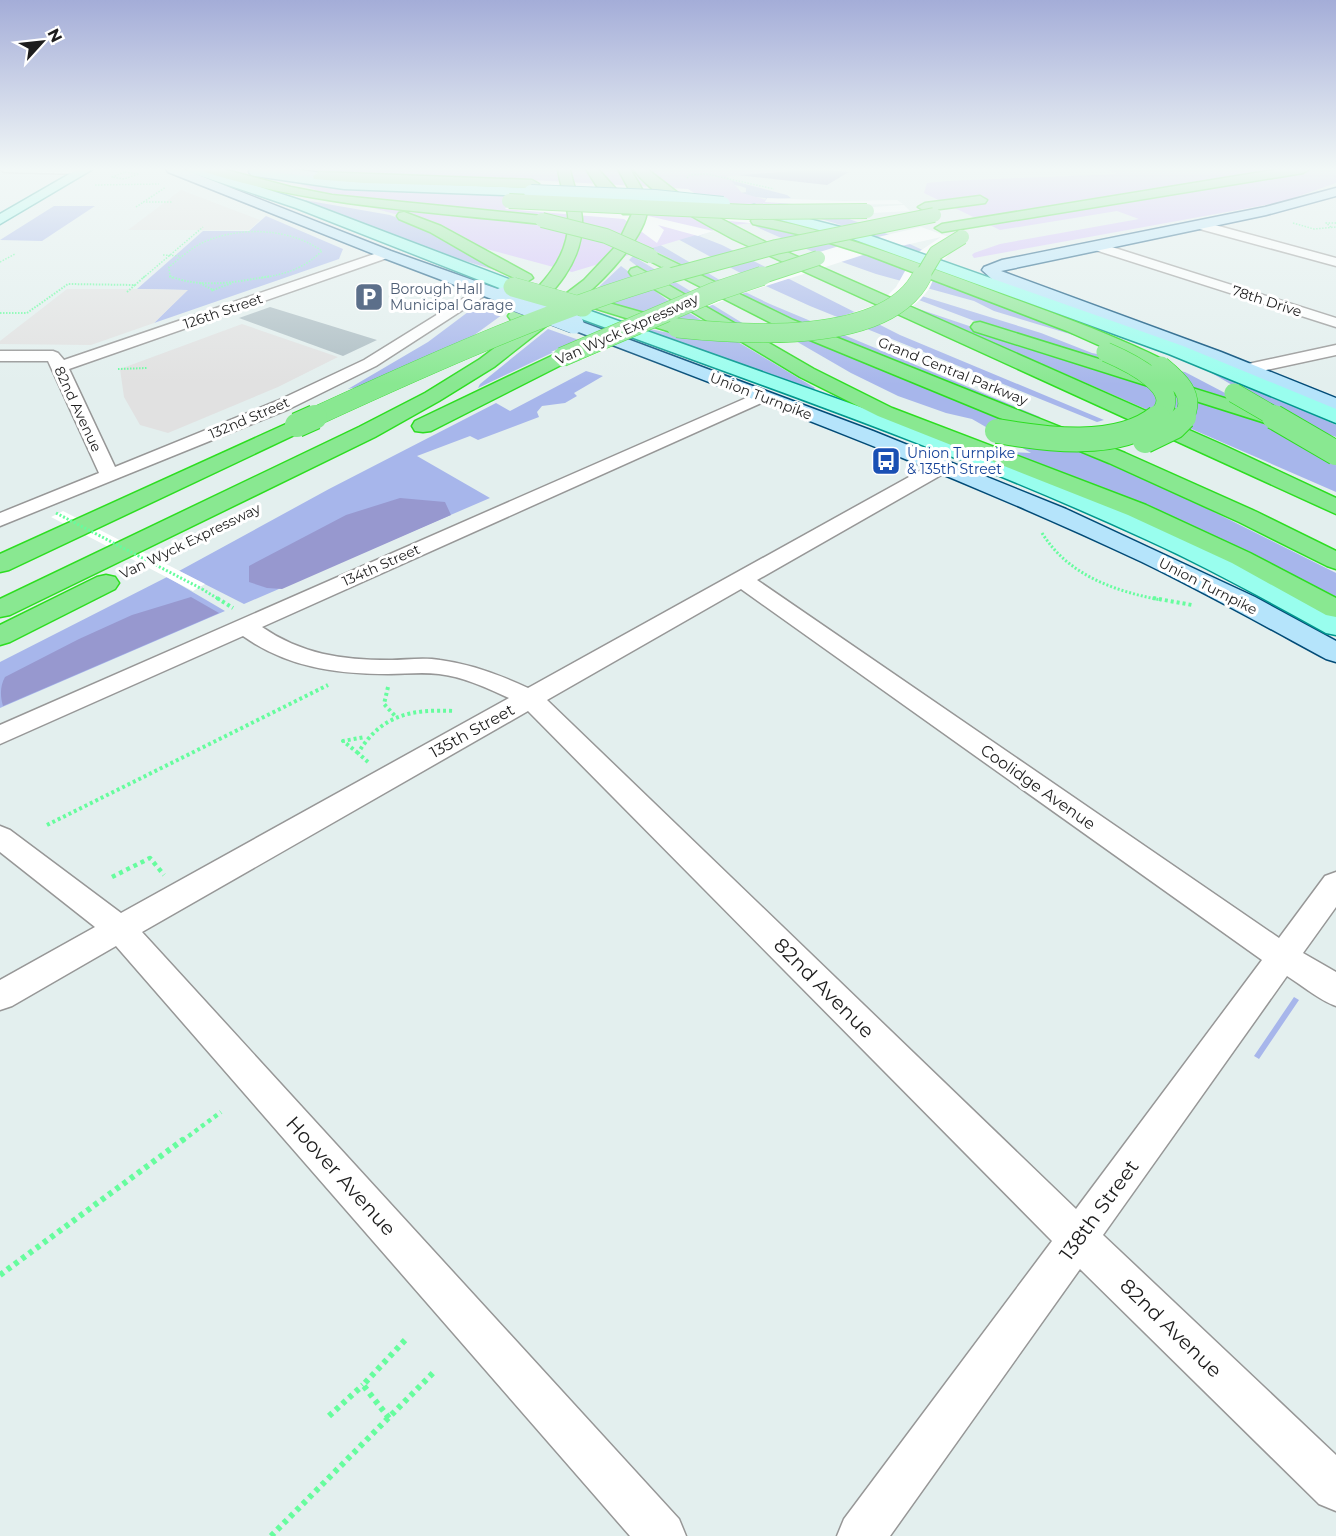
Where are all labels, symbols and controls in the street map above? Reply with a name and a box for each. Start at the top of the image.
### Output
north arrow [12,12,72,72]
text: N [44,25,66,45]
place label: Borough Hall Municipal Garage [390,280,513,314]
parking icon: Borough Hall Municipal Garage [353,281,385,313]
street label: 78th Drive [1230,281,1304,321]
street label: 126th Street [181,289,265,333]
street label: Van Wyck Expressway [553,289,702,369]
street label: Grand Central Parkway [875,333,1031,409]
street label: 82nd Avenue [50,363,106,455]
street label: Union Turnpike [707,368,815,424]
street label: 132nd Street [206,393,292,443]
place label: Union Turnpike & 135th Street [907,444,1015,478]
bus stop icon: Union Turnpike & 135th Street [870,445,902,477]
street label: Van Wyck Expressway [117,499,264,583]
street label: 134th Street [339,540,423,590]
street label: Union Turnpike [1156,553,1260,619]
street label: 135th Street [426,700,518,762]
street label: Coolidge Avenue [977,740,1099,834]
street label: 82nd Avenue [769,933,879,1043]
street label: Hoover Avenue [281,1111,401,1241]
street label: 138th Street [1054,1155,1144,1265]
street label: 82nd Avenue [1115,1274,1227,1382]

